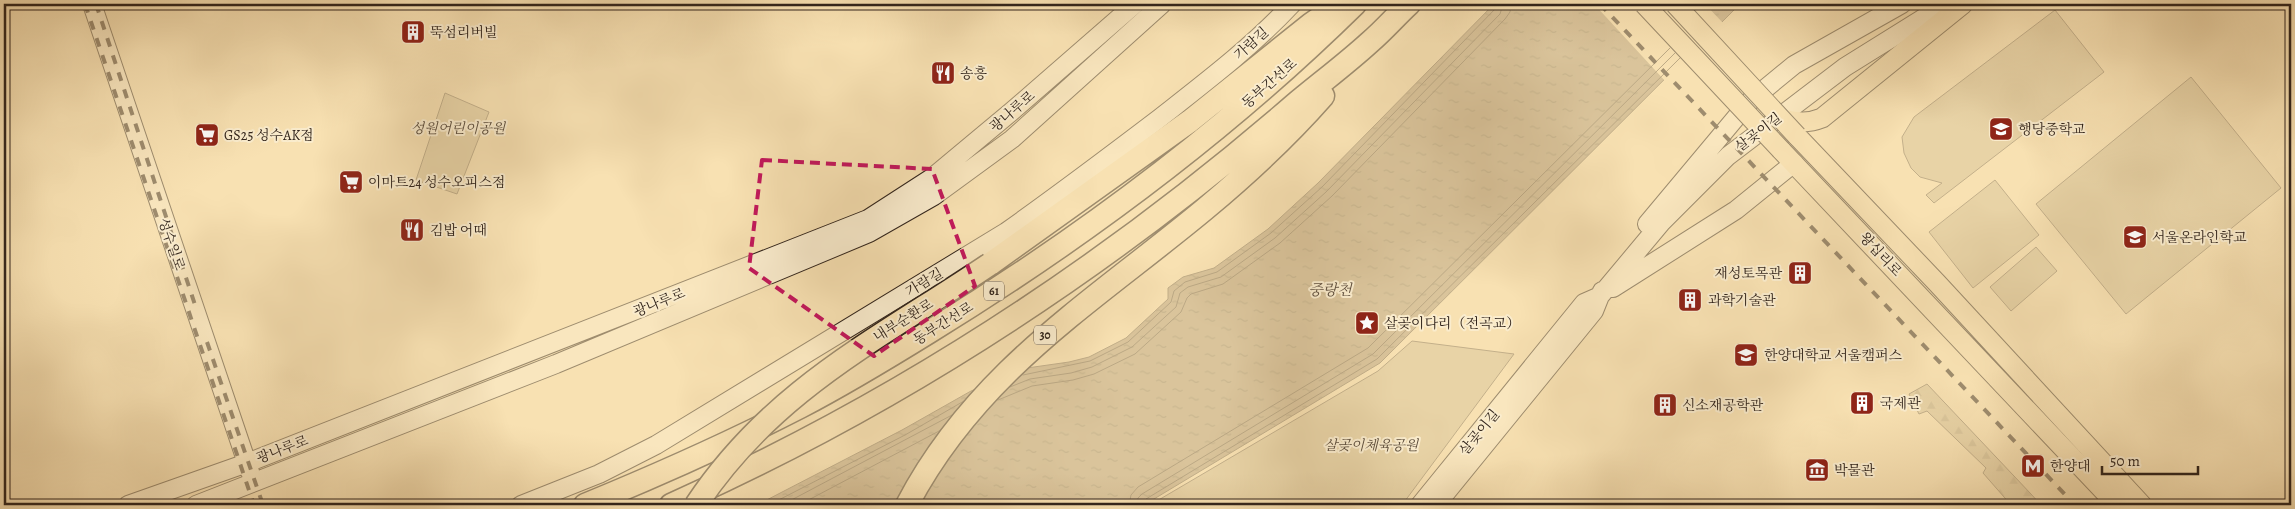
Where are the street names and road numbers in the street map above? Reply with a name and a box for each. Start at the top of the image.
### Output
street label: 가람길 [1230,23,1273,64]
street label: 동부간선로 [1238,54,1301,113]
street label: 광나루로 [986,86,1039,136]
street label: 살곶이길 [1731,109,1786,156]
street label: 성수일로 [154,215,189,273]
street label: 왕십리로 [1855,228,1906,281]
street label: 가람길 [902,264,947,301]
road number: 61 [984,282,1004,300]
street label: 광나루로 [631,283,688,321]
street label: 내부순환로 [870,294,937,346]
street label: 동부간선로 [910,297,977,349]
road number: 30 [1034,326,1056,344]
street label: 살곶이길 [1455,405,1504,459]
street label: 광나루로 [254,431,311,468]

